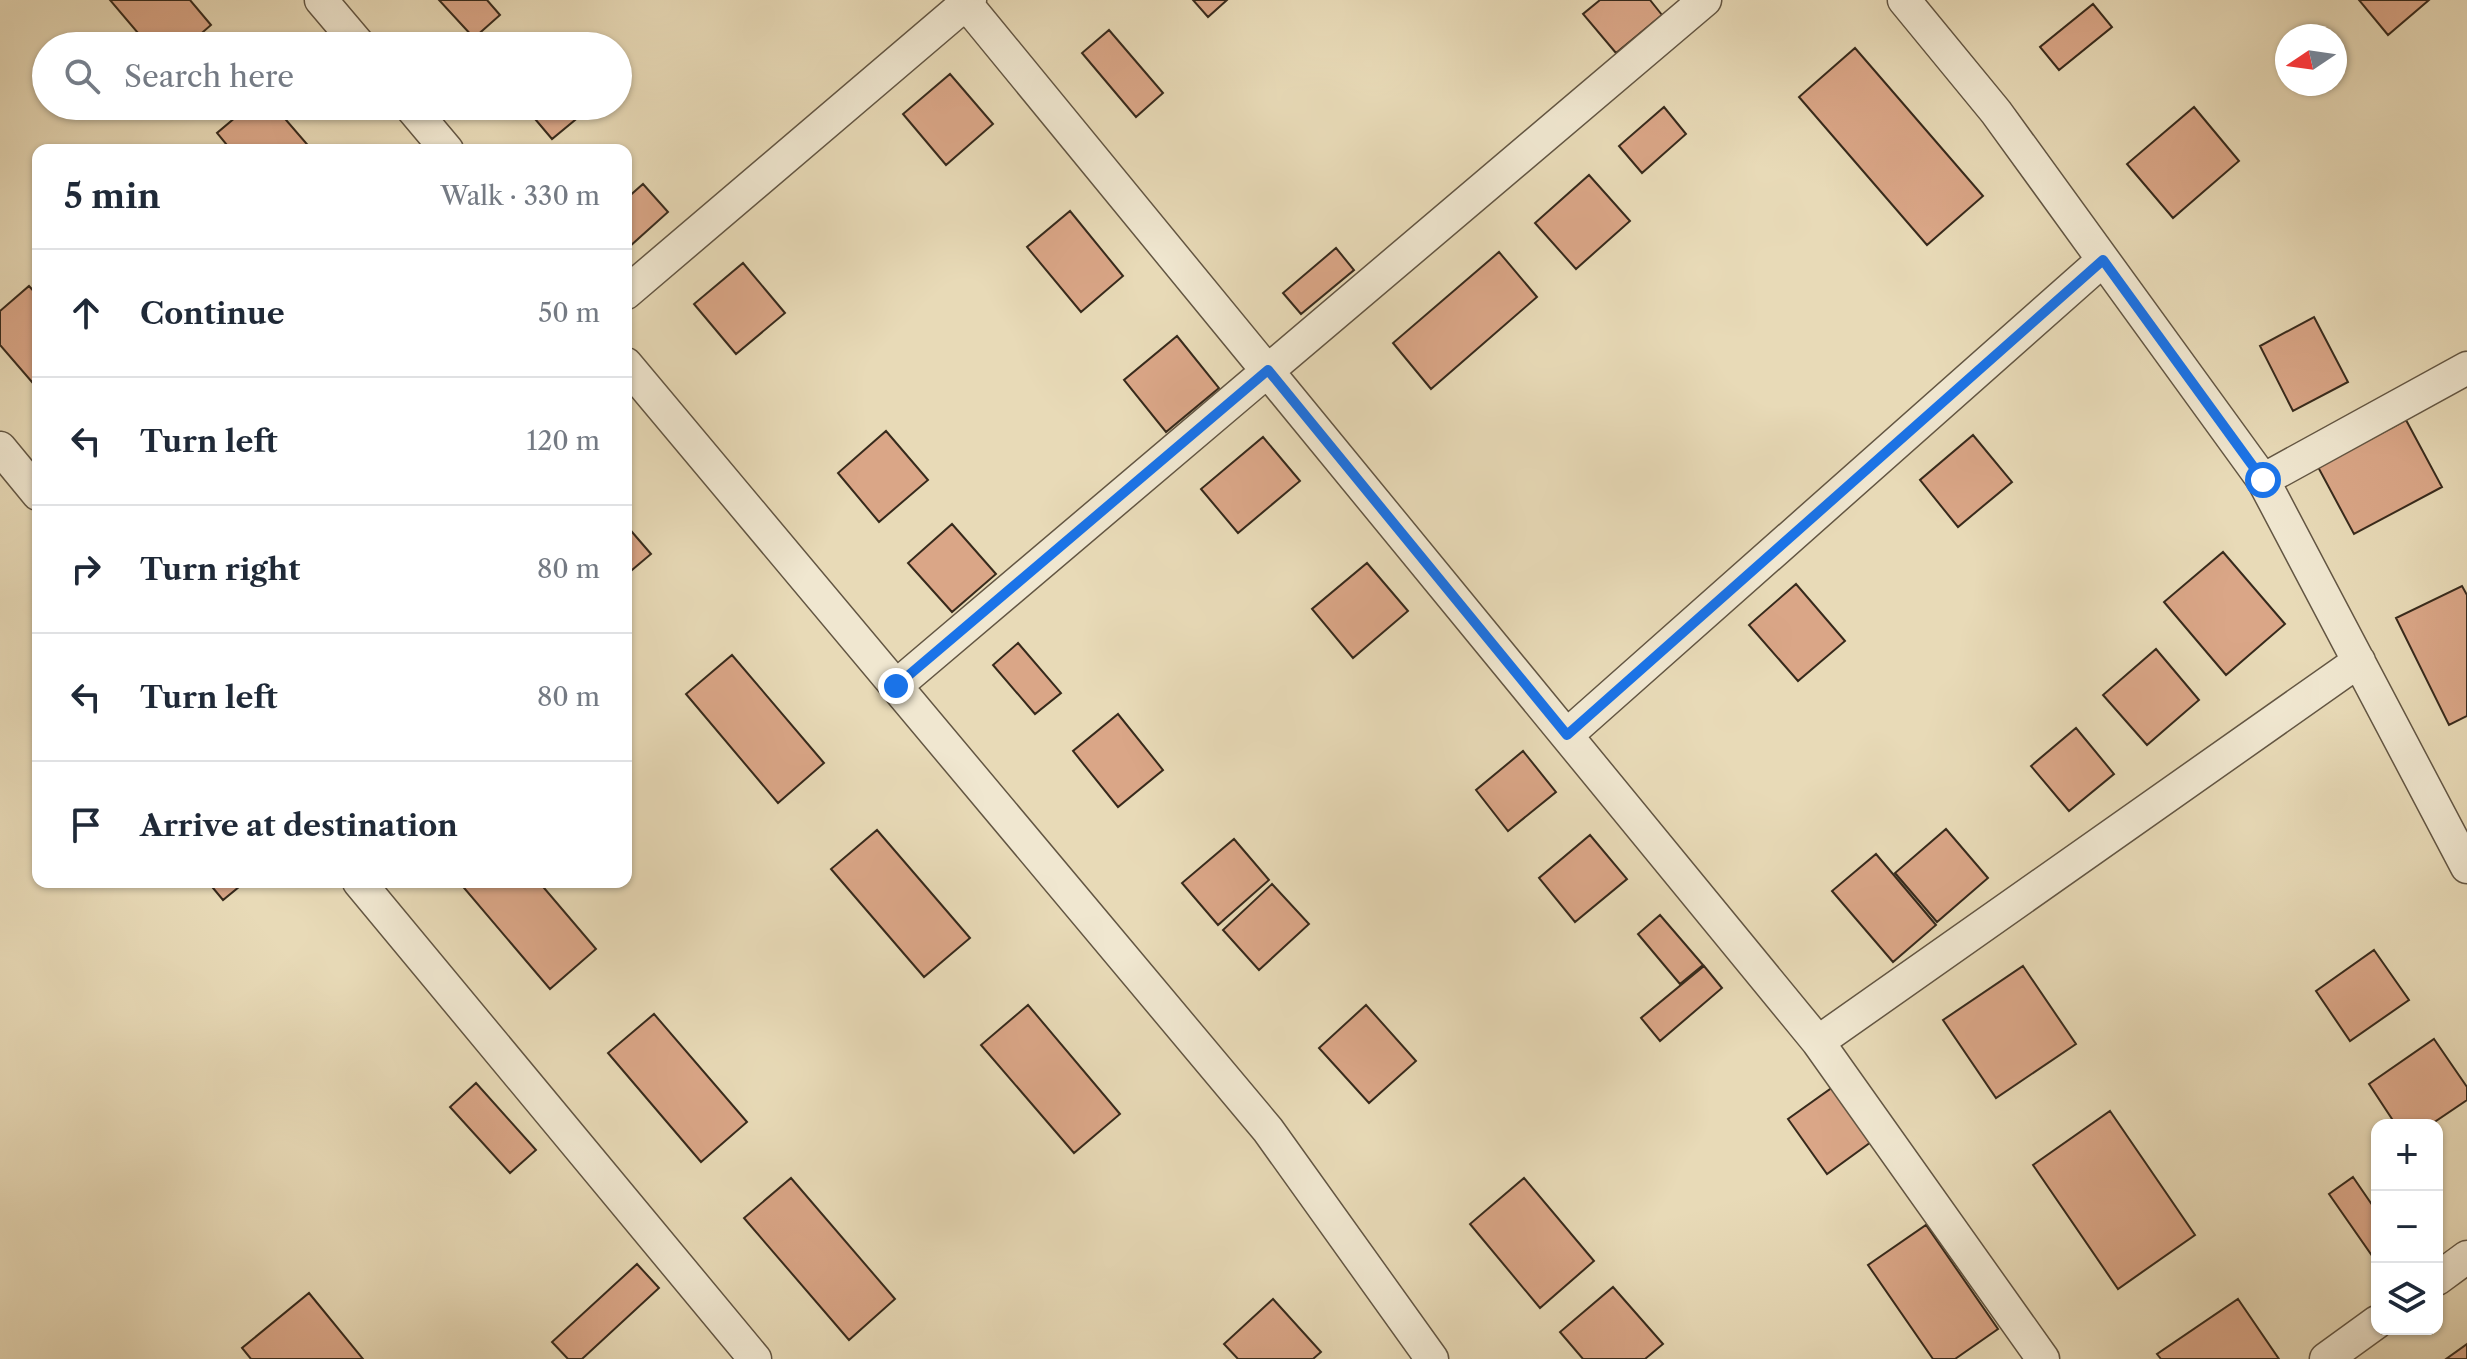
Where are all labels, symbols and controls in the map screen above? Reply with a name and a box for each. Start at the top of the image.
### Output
north arrow [2275,24,2347,96]
search box [32,32,632,120]
icon: search [60,54,104,98]
text: Search here [124,58,294,95]
text: 5 min [64,175,161,217]
text: Walk · 330 m [441,180,600,212]
icon: ahead [64,291,108,335]
text: Continue [140,295,285,332]
text: 50 m [538,297,600,329]
icon: left [64,419,108,463]
text: Turn left [140,423,277,460]
text: 120 m [526,425,600,457]
route start [2245,462,2281,498]
icon: right [64,547,108,591]
text: Turn right [140,551,300,588]
text: 80 m [537,553,600,585]
route end [878,668,914,704]
icon: left [64,675,108,719]
text: Turn left [140,679,277,716]
text: 80 m [537,681,600,713]
icon: arrive [64,803,108,847]
text: Arrive at destination [140,807,458,844]
map controls [2371,1119,2443,1335]
button: + [2371,1119,2443,1191]
button: − [2371,1191,2443,1263]
button: layers [2371,1263,2443,1335]

